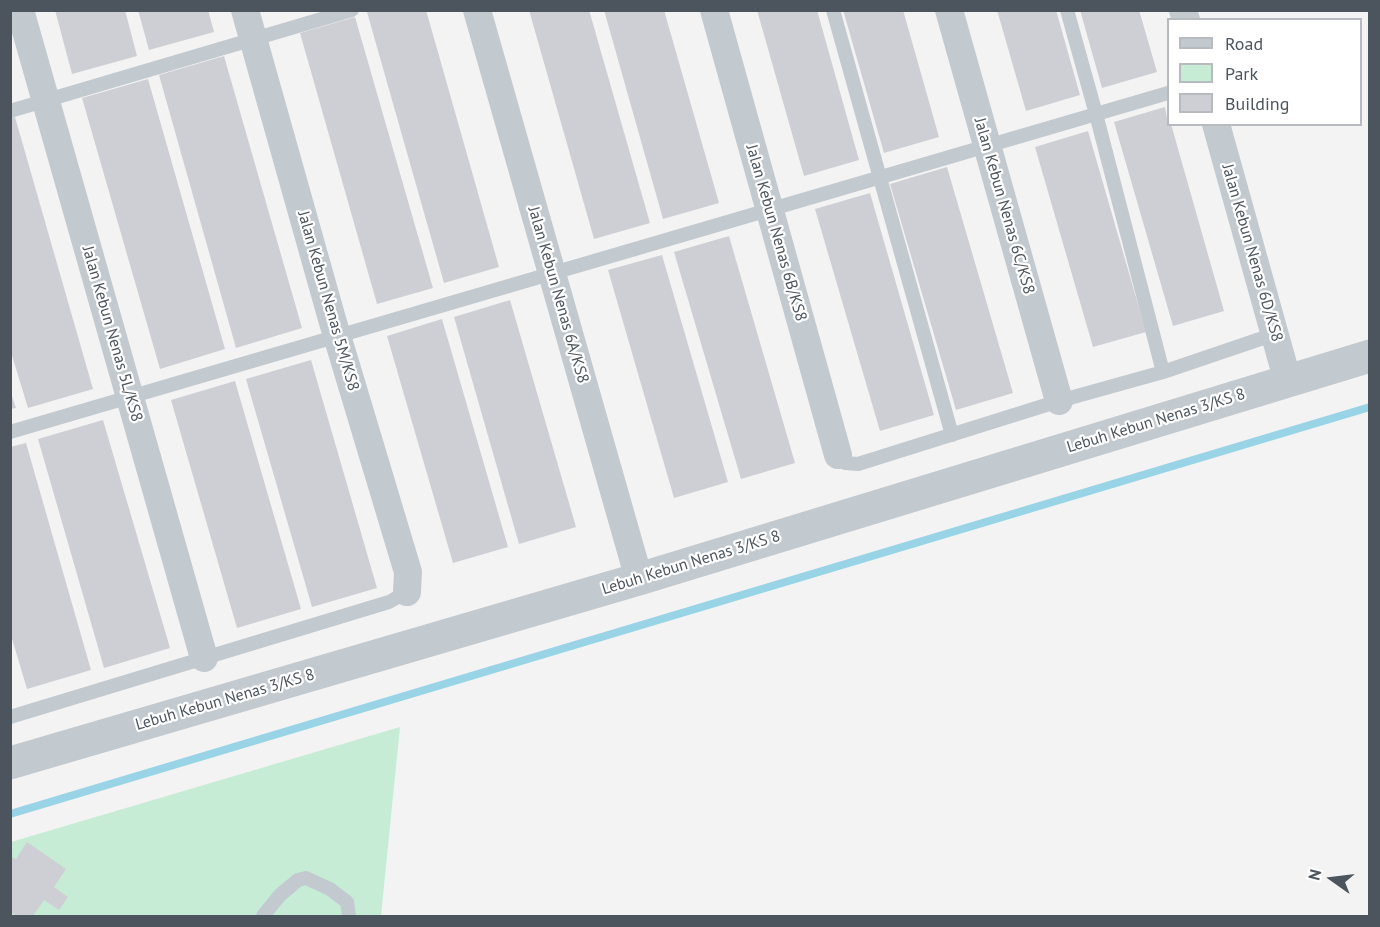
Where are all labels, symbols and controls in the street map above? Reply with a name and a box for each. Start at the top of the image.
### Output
legend [1167,18,1362,126]
text: Road [1225,32,1263,55]
text: Park [1225,62,1258,85]
text: Building [1225,92,1289,115]
street label: Jalan Kebun Nenas 6C/KS8 [970,116,1038,296]
street label: Jalan Kebun Nenas 6B/KS8 [742,142,810,324]
street label: Jalan Kebun Nenas 6D/KS8 [1217,162,1287,344]
street label: Jalan Kebun Nenas 6A/KS8 [524,204,592,386]
street label: Jalan Kebun Nenas 5M/KS8 [293,209,363,393]
street label: Jalan Kebun Nenas 5L/KS8 [78,244,146,424]
street label: Lebuh Kebun Nenas 3/KS 8 [1065,385,1247,457]
street label: Lebuh Kebun Nenas 3/KS 8 [600,527,782,599]
street label: Lebuh Kebun Nenas 3/KS 8 [133,665,317,735]
north arrow [1302,849,1362,909]
text: N [1304,867,1326,882]

